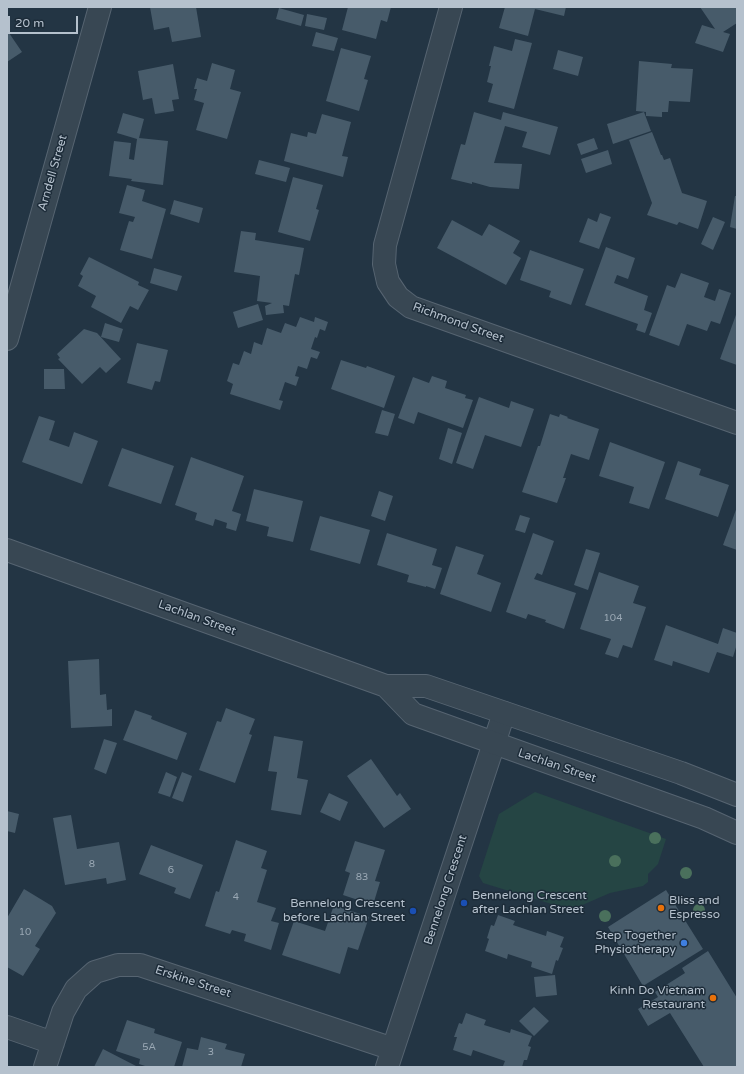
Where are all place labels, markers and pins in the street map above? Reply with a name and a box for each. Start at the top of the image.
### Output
place label: Bennelong Crescent after Lachlan Street [472,889,587,917]
place label: Bliss and Espresso [669,894,720,922]
place label: Bennelong Crescent before Lachlan Street [283,897,405,925]
marker: Bennelong Crescent after Lachlan Street [459,898,469,908]
marker: Bliss and Espresso [656,903,666,913]
marker: Bennelong Crescent before Lachlan Street [408,906,418,916]
place label: Step Together Physiotherapy [594,929,676,957]
marker: Step Together Physiotherapy [679,938,689,948]
place label: Kinh Do Vietnam Restaurant [609,984,705,1012]
marker: Kinh Do Vietnam Restaurant [708,993,718,1003]

